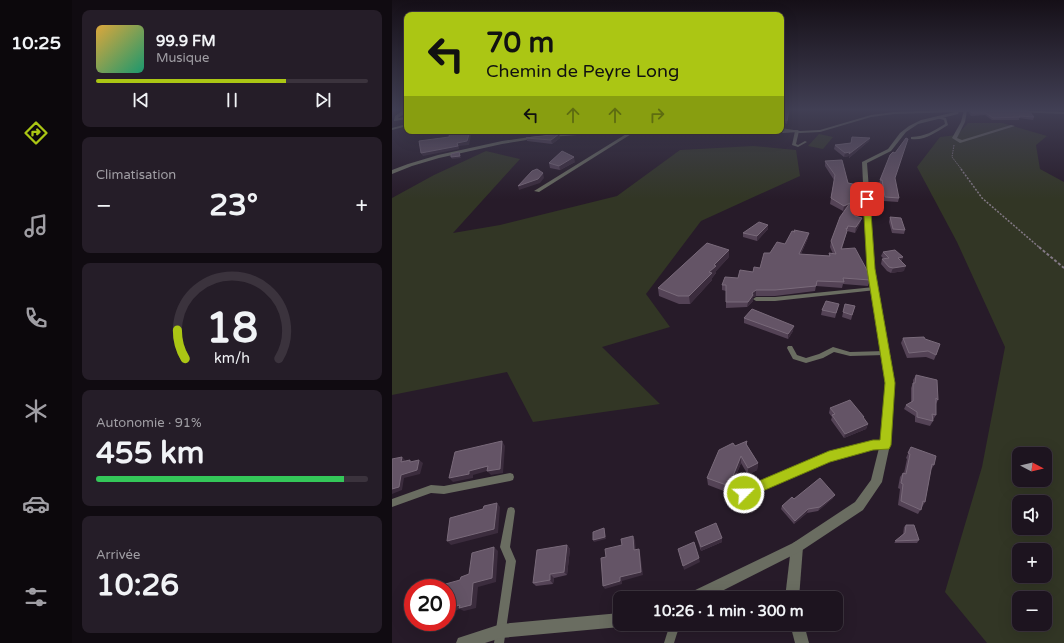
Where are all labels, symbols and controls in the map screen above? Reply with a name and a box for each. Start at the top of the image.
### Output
text: 70 m [486,26,554,60]
icon: left [420,28,472,80]
text: 10:25 [11,32,61,54]
text: 99.9 FM [156,32,216,50]
text: Musique [156,50,209,66]
text: Chemin de Peyre Long [486,60,679,82]
icon: previous [130,89,152,111]
icon: pause [221,89,243,111]
icon: next [312,89,334,111]
icon: left [520,104,542,126]
icon: ahead [562,104,584,126]
icon: ahead [604,104,626,126]
icon: right [646,104,668,126]
icon: directions [22,119,50,147]
text: Climatisation [96,167,176,183]
pin [850,182,884,216]
text: 23° [209,187,258,224]
icon: arrive [856,188,878,210]
text: − [96,193,112,219]
text: + [356,193,368,219]
icon: music [22,212,50,240]
icon: phone [22,304,50,332]
text: 18 [206,304,258,354]
text: km/h [214,350,250,367]
icon: climate [22,397,50,425]
text: Autonomie · 91% [96,415,202,431]
text: 455 km [96,435,204,472]
north arrow [1012,447,1052,487]
map controls [1012,447,1052,631]
position arrow [723,472,765,514]
icon: car [22,490,50,518]
button: sound [1012,495,1052,535]
button: + [1012,543,1052,583]
text: Arrivée [96,547,140,563]
text: 10:26 [96,567,179,604]
speed limit sign: 20 [404,579,456,631]
icon: filters [22,583,50,611]
button: − [1012,591,1052,631]
text: 10:26 · 1 min · 300 m [653,602,803,620]

